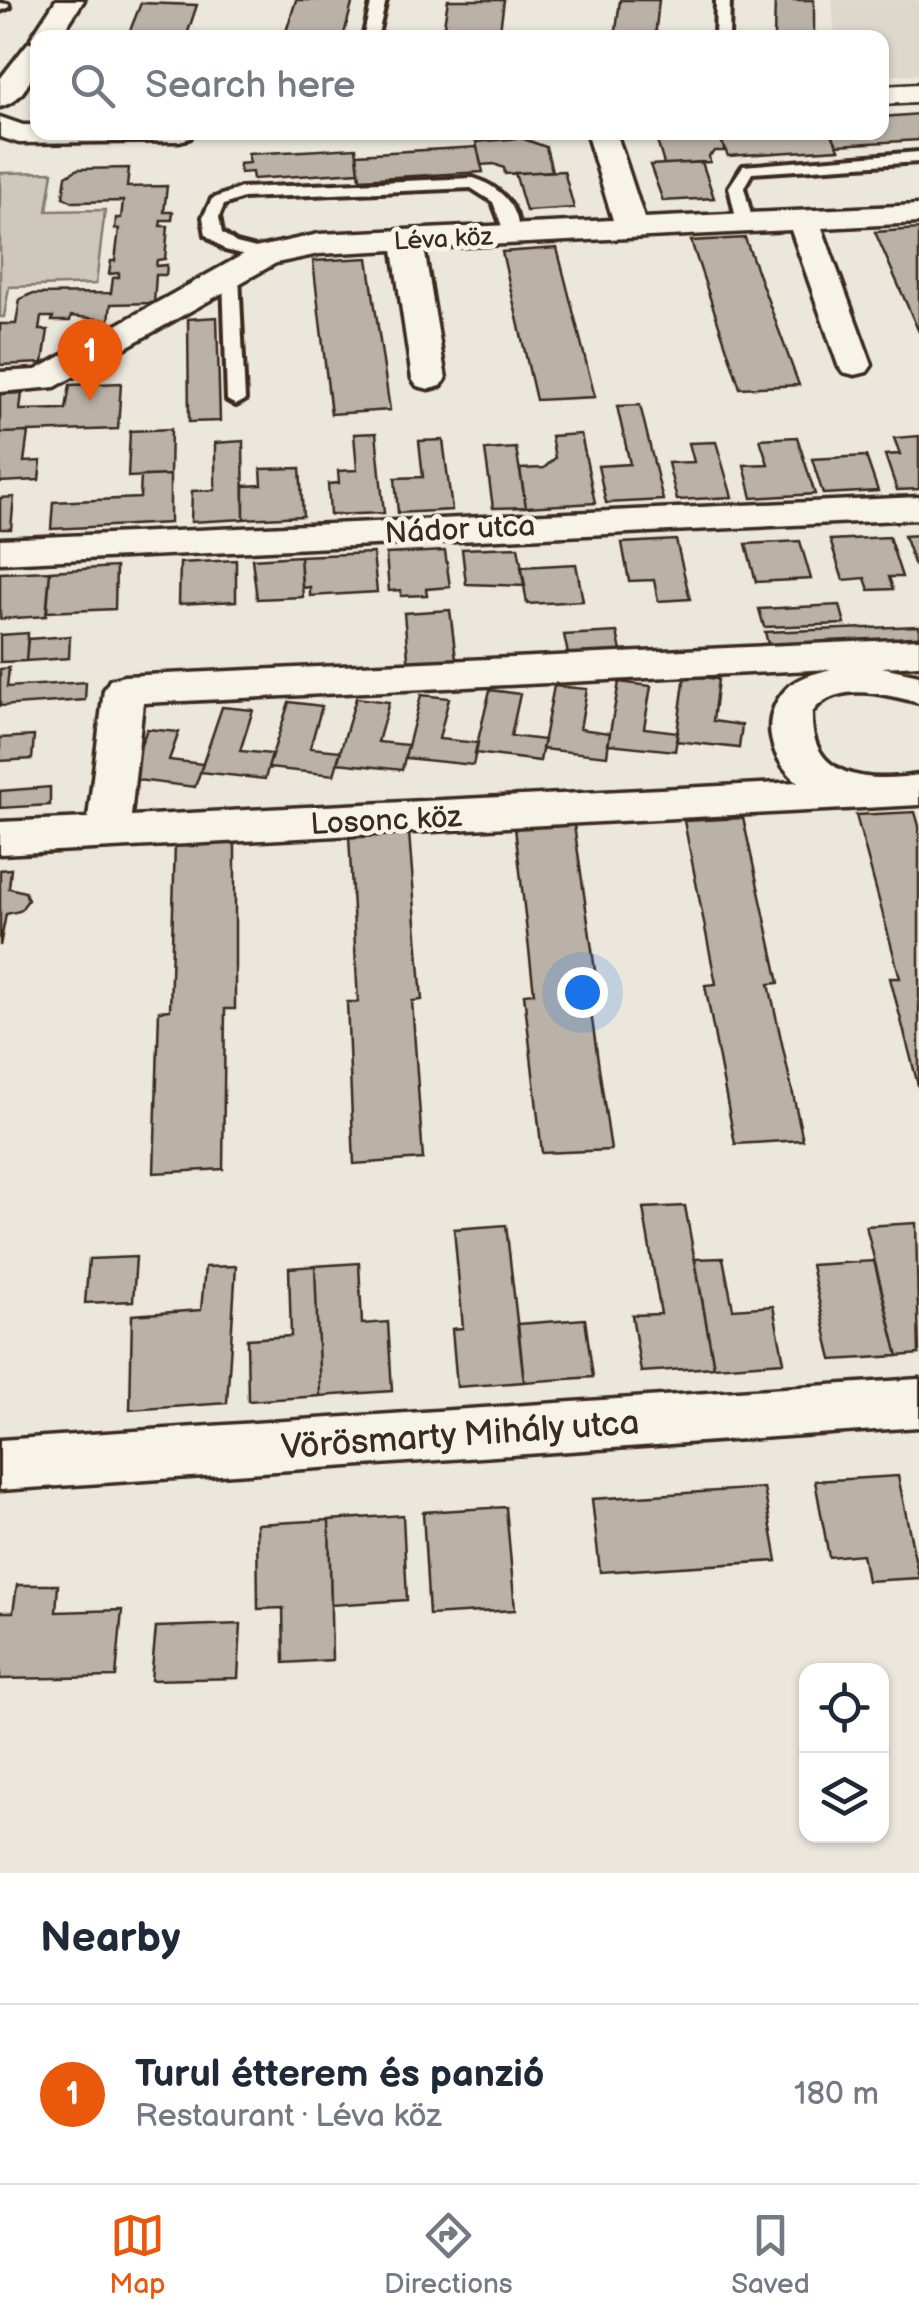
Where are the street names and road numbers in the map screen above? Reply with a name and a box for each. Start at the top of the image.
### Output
street label: Léva köz [393,221,494,258]
street label: Nádor utca [384,508,536,552]
street label: Losonc köz [309,799,463,843]
street label: Vörösmarty Mihály utca [280,1402,641,1469]

